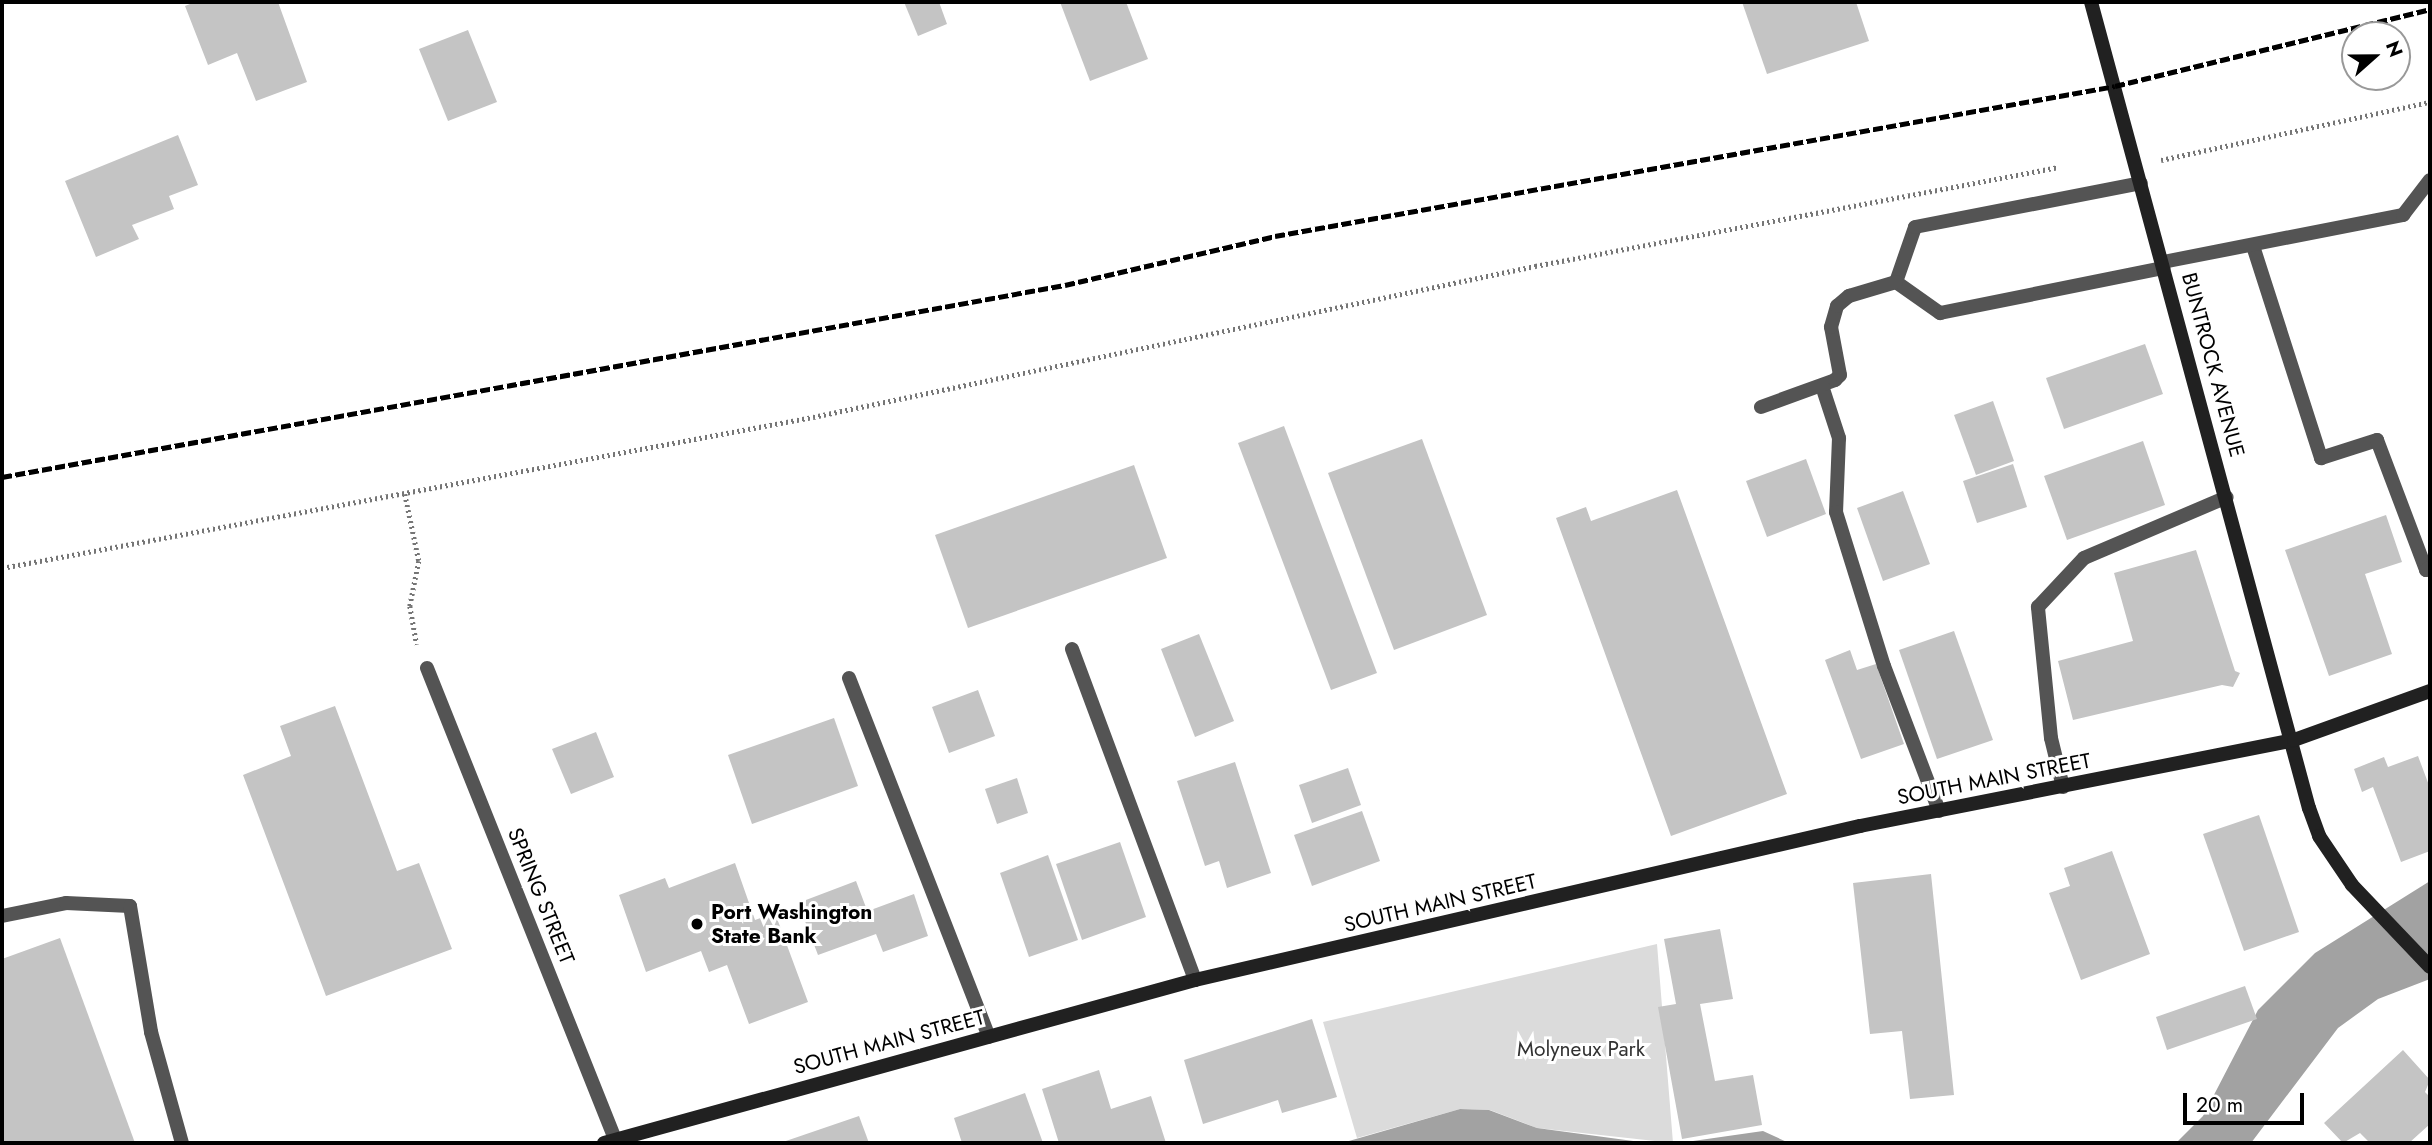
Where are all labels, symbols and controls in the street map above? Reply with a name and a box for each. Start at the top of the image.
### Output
north arrow [2341,21,2411,91]
text: N [2379,37,2410,61]
street label: BUNTROCK AVENUE [2176,270,2250,460]
street label: SOUTH MAIN STREET [1895,748,2093,810]
street label: SPRING STREET [502,824,580,968]
street label: SOUTH MAIN STREET [1341,869,1539,937]
place label: Port Washington State Bank [711,899,872,949]
marker: Port Washington State Bank [689,916,705,932]
street label: SOUTH MAIN STREET [791,1004,987,1080]
park label: Molyneux Park [1517,1036,1645,1062]
scale bar [2187,1078,2308,1122]
text: 20 m [2196,1090,2243,1120]

